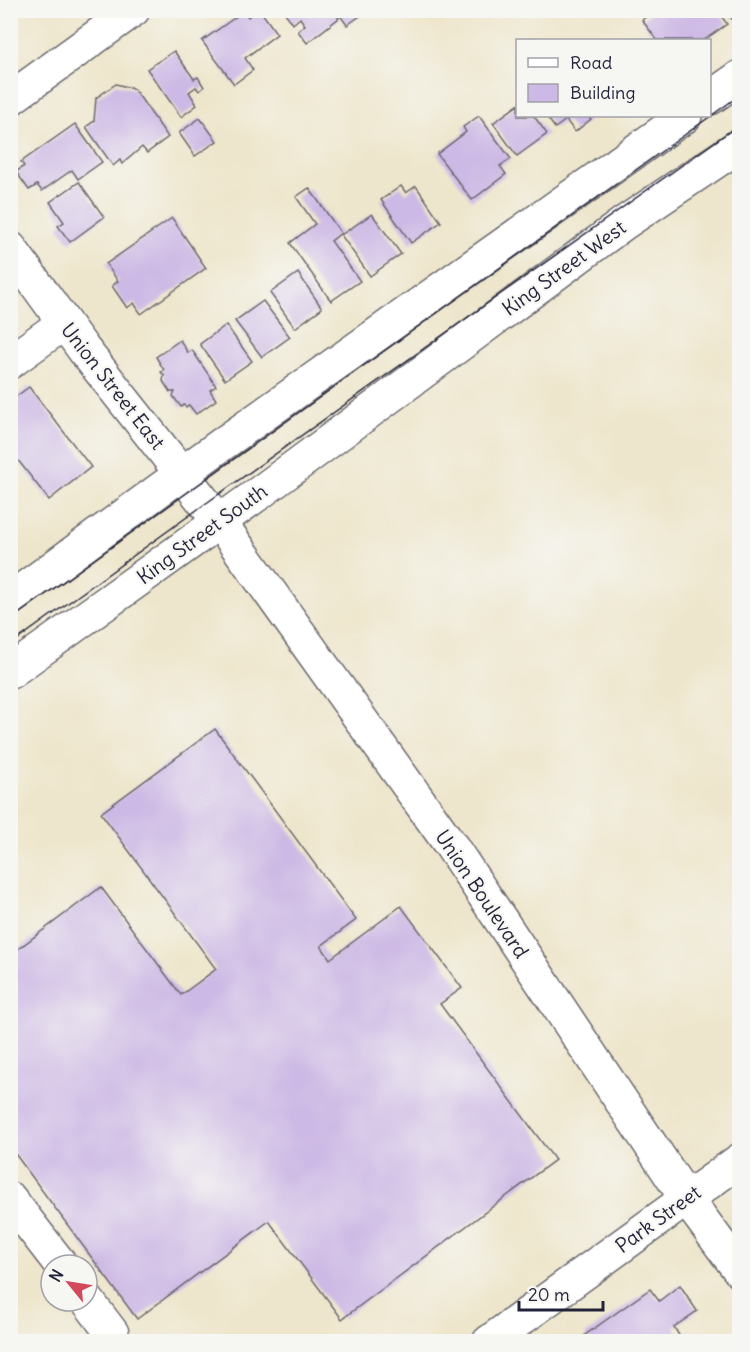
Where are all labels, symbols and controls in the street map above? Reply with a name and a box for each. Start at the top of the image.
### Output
legend [516,39,711,117]
text: Road [570,51,613,74]
text: Building [570,81,635,104]
street label: King Street West [497,214,631,321]
street label: Union Street East [56,317,171,454]
street label: King Street South [132,478,272,589]
street label: Union Boulevard [430,825,535,963]
street label: Park Street [610,1179,705,1258]
north arrow [39,1253,99,1313]
text: N [45,1266,67,1285]
scale bar [519,1274,603,1312]
text: 20 m [528,1283,570,1306]

